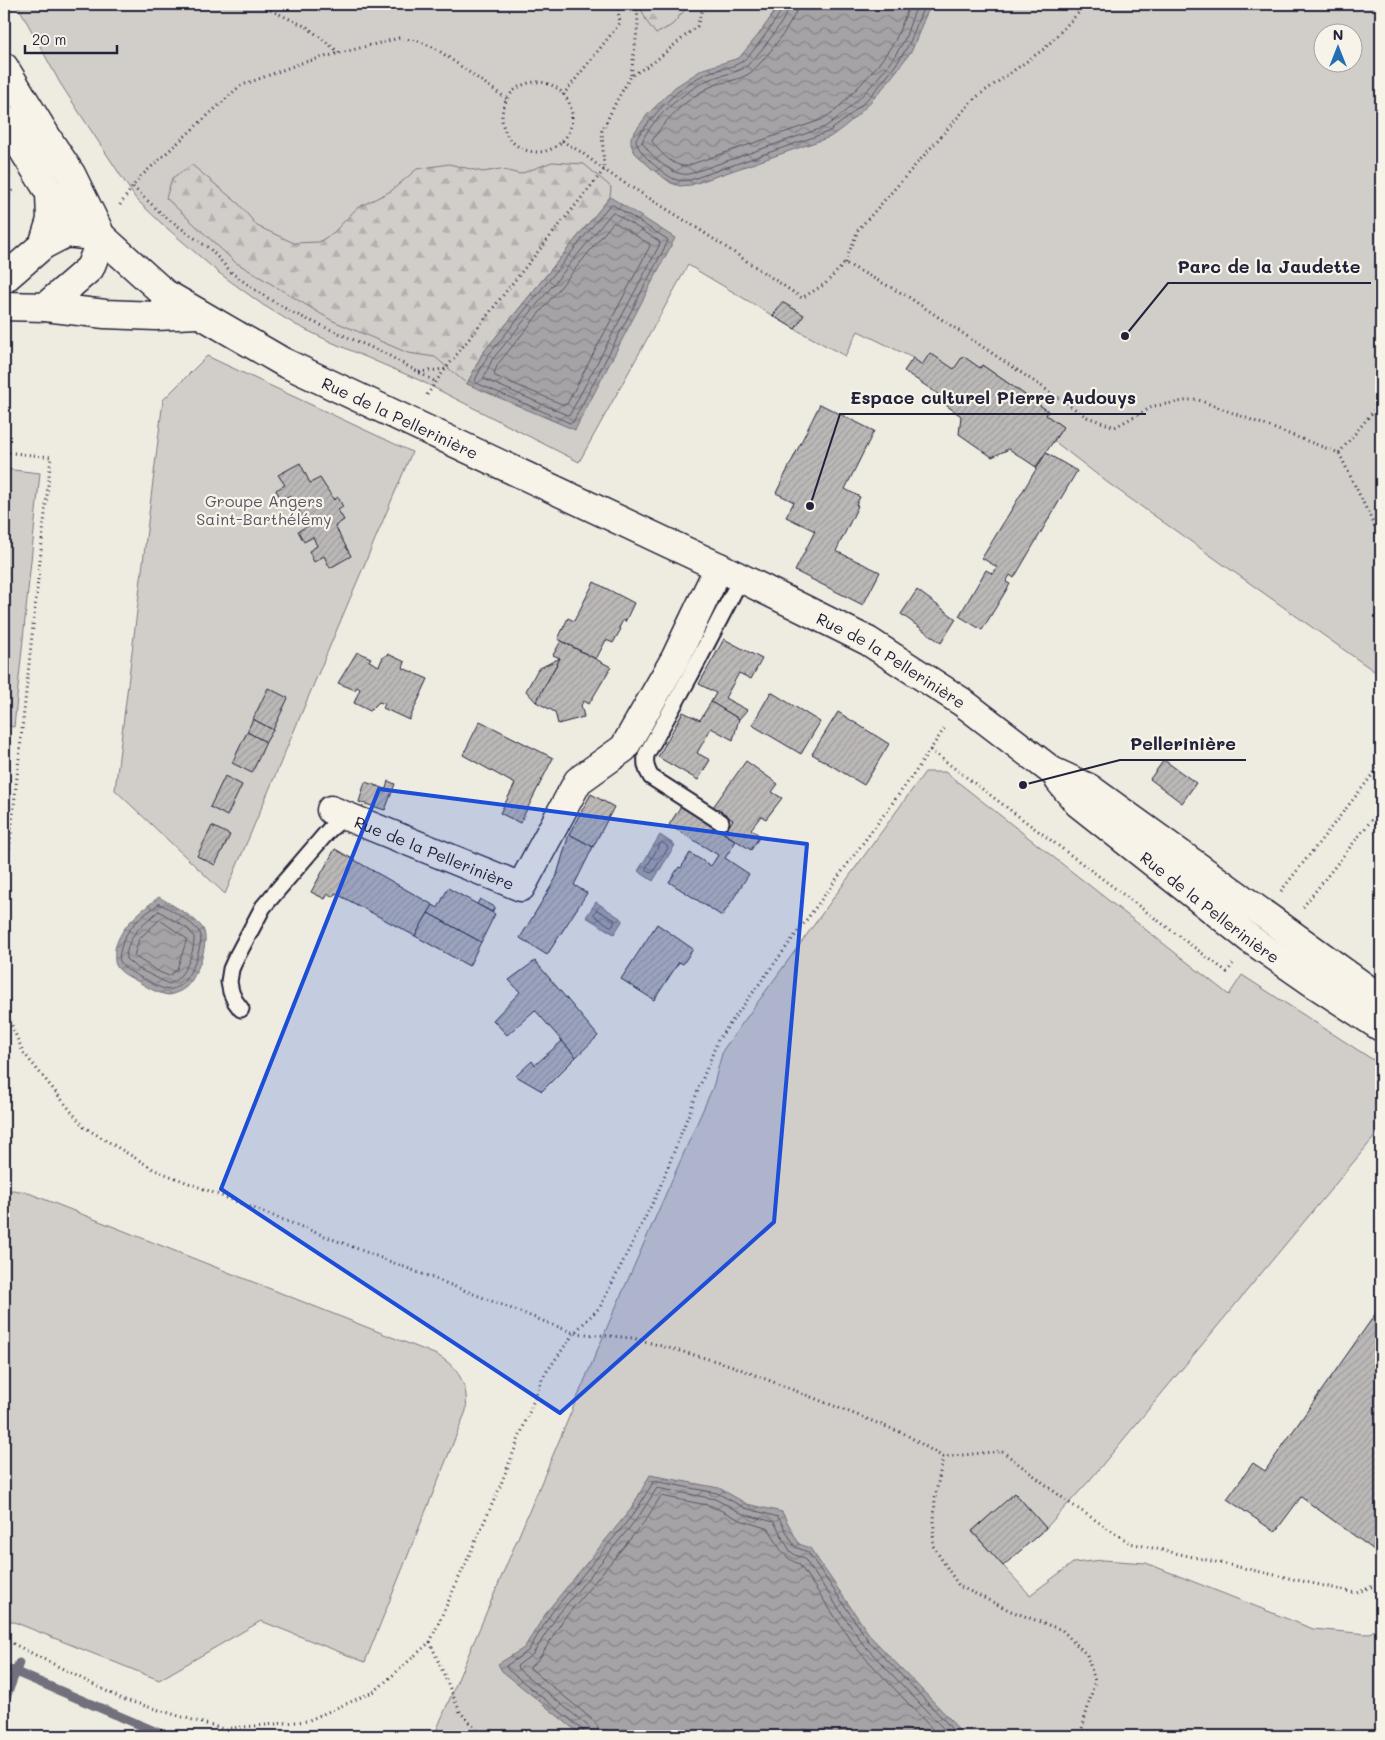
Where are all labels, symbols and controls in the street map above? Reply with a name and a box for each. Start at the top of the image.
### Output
scale bar [25,22,118,54]
north arrow [1312,22,1362,72]
text: N [1333,25,1343,44]
text: 20 m [32,29,66,49]
callout: Parc de la Jaudette [1168,250,1371,283]
text: Parc de la Jaudette [1177,254,1361,278]
street label: Rue de la Pellerinière [319,371,482,463]
callout: Espace culturel Pierre Audouys [840,381,1146,414]
text: Espace culturel Pierre Audouys [850,385,1136,409]
park label: Groupe Angers Saint-Barthélémy [196,490,332,529]
street label: Rue de la Pellerinière [813,607,970,712]
callout: Pellerinière [1120,727,1246,760]
text: Pellerinière [1130,731,1236,755]
street label: Rue de la Pellerinière [352,810,518,894]
street label: Rue de la Pellerinière [1136,846,1284,967]

